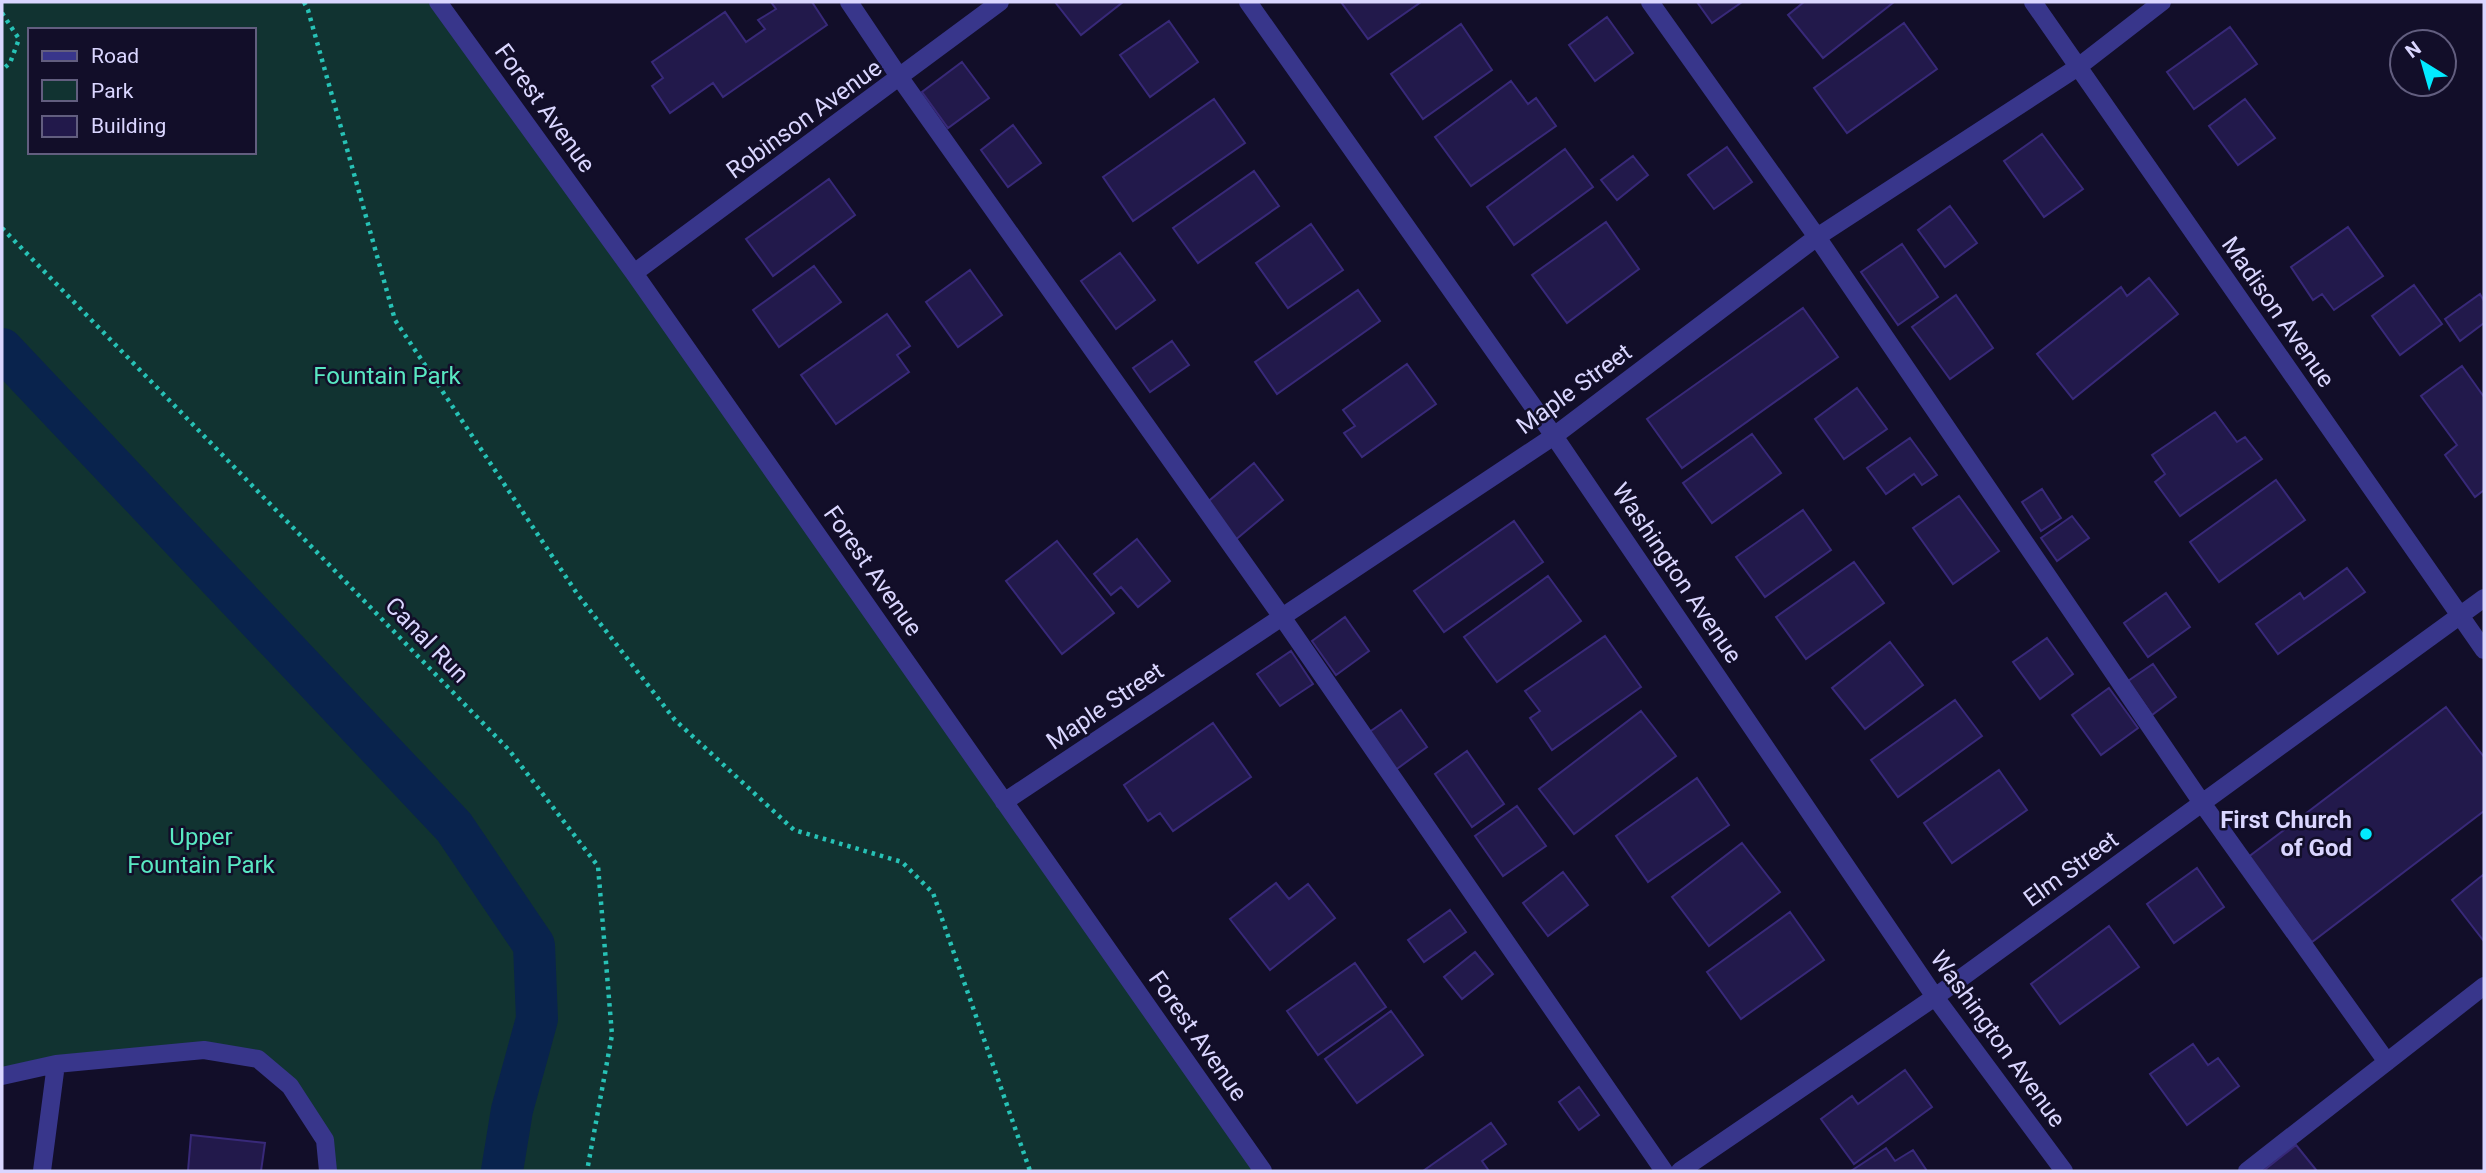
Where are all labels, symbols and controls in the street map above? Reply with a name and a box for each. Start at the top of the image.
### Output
legend [28,28,256,154]
north arrow [2388,28,2458,98]
text: N [2401,37,2425,63]
street label: Forest Avenue [489,38,601,178]
text: Road [91,44,139,68]
street label: Robinson Avenue [721,53,887,185]
text: Park [91,79,134,103]
text: Building [91,114,166,138]
street label: Madison Avenue [2216,231,2340,393]
street label: Maple Street [1511,338,1637,440]
park label: Fountain Park [313,362,462,390]
street label: Washington Avenue [1606,478,1748,668]
street label: Forest Avenue [818,501,928,641]
street label: Canal Run [379,591,475,689]
street label: Maple Street [1041,656,1169,755]
place label: First Church of God [2220,806,2352,862]
park label: Upper Fountain Park [127,823,276,879]
street label: Elm Street [2018,825,2124,913]
marker: First Church of God [2358,826,2374,842]
street label: Washington Avenue [1925,945,2071,1133]
street label: Forest Avenue [1143,966,1253,1106]

